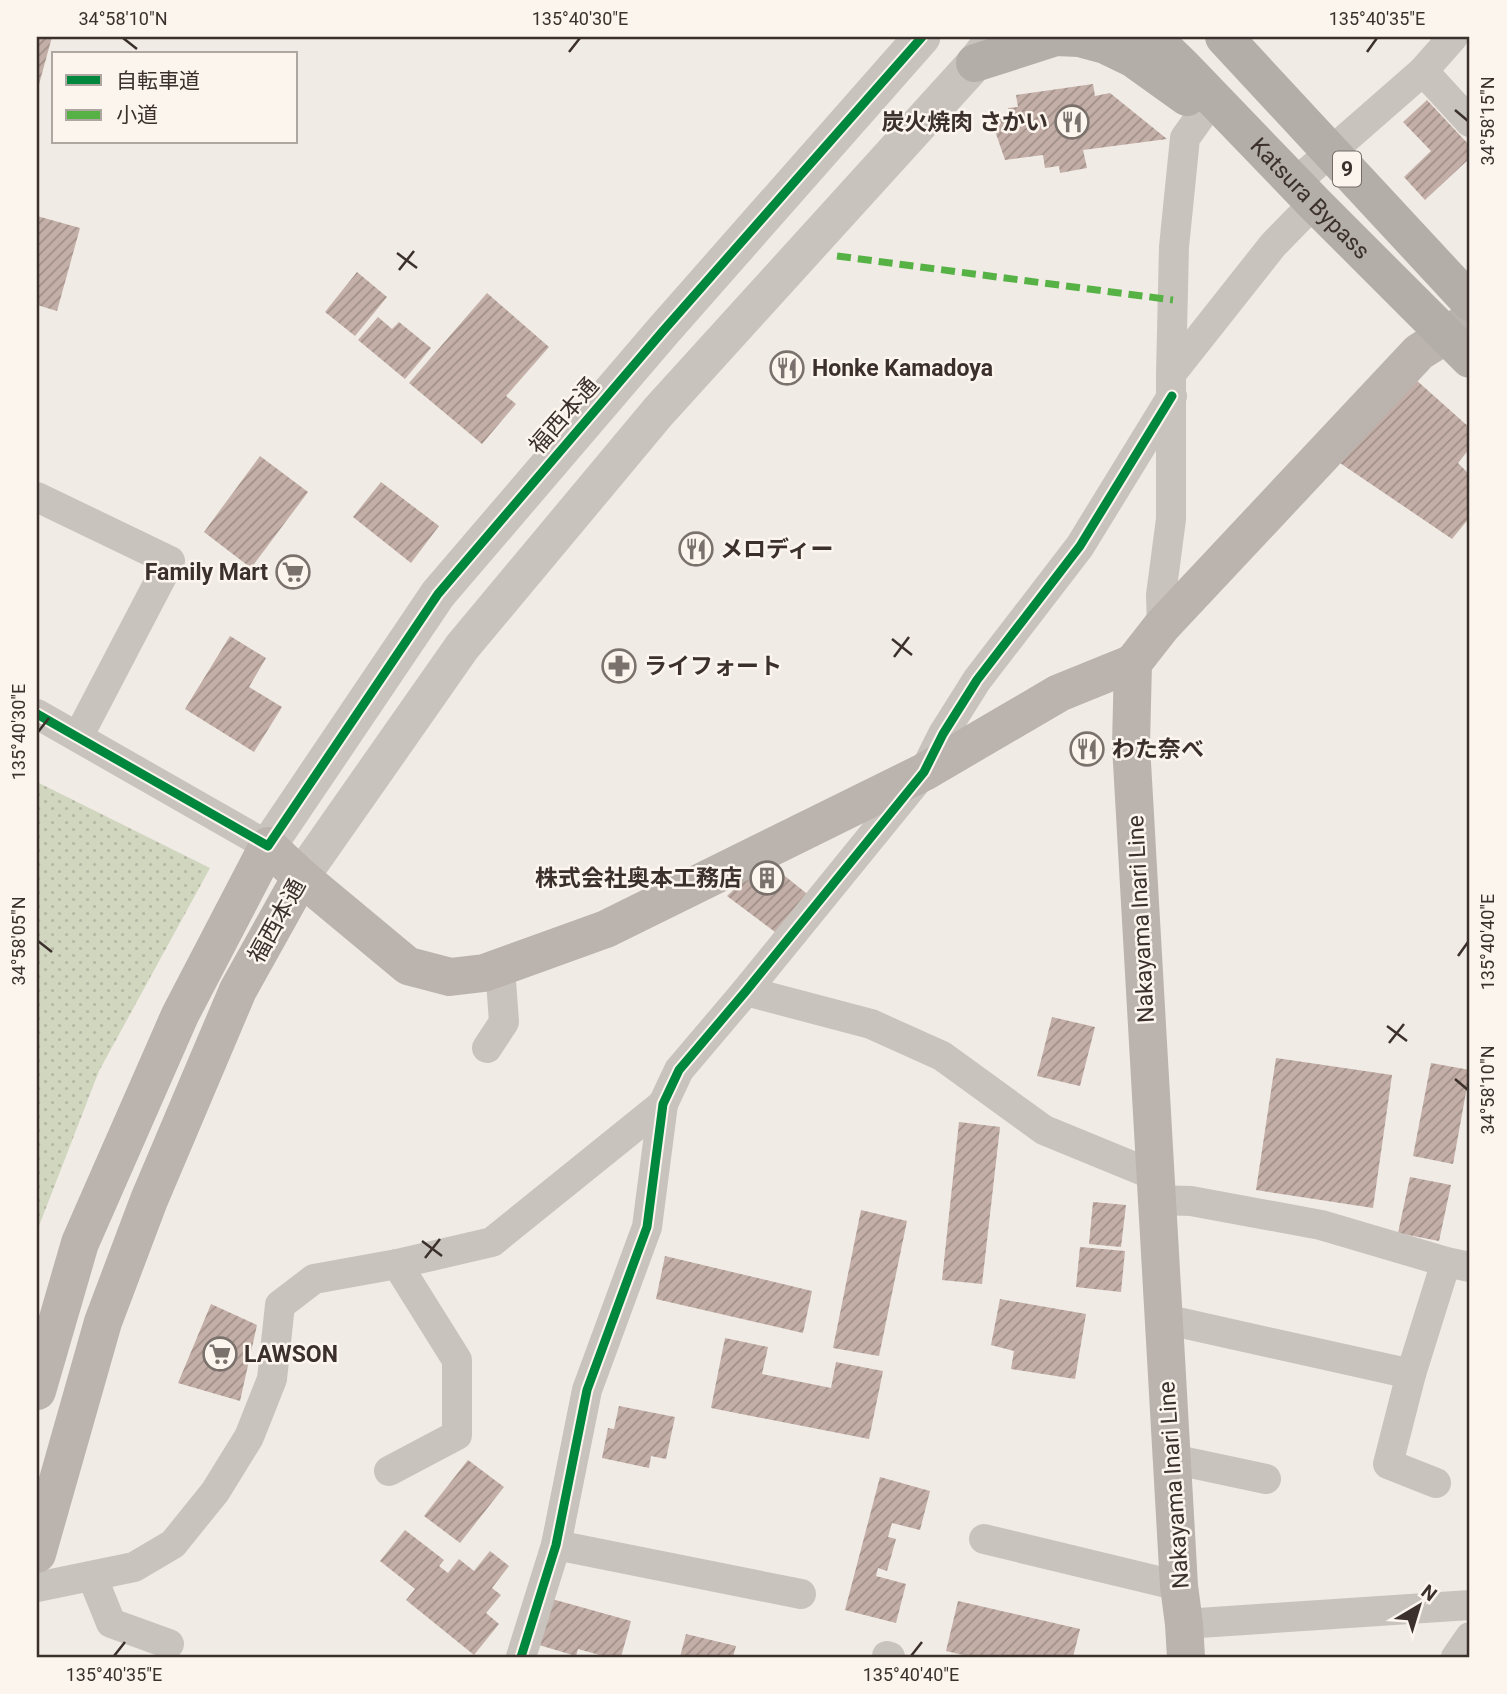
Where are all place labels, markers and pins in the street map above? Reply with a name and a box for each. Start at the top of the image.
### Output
restaurant icon: 炭火焼肉 さかい [1053,103,1091,141]
place label: 炭火焼肉 さかい [881,109,1048,136]
restaurant icon: Honke Kamadoya [768,349,806,387]
place label: Honke Kamadoya [812,355,993,382]
restaurant icon: メロディー [677,530,715,568]
place label: メロディー [720,536,833,563]
supermarket icon: Family Mart [274,553,312,591]
place label: Family Mart [145,559,268,586]
pharmacy icon: ライフォート [600,647,638,685]
place label: ライフォート [644,653,782,680]
restaurant icon: わた奈べ [1068,730,1106,768]
place label: わた奈べ [1112,736,1204,763]
building icon: 株式会社奥本工務店 [748,859,786,897]
place label: 株式会社奥本工務店 [535,865,742,892]
supermarket icon: LAWSON [201,1335,239,1373]
place label: LAWSON [244,1341,338,1368]

